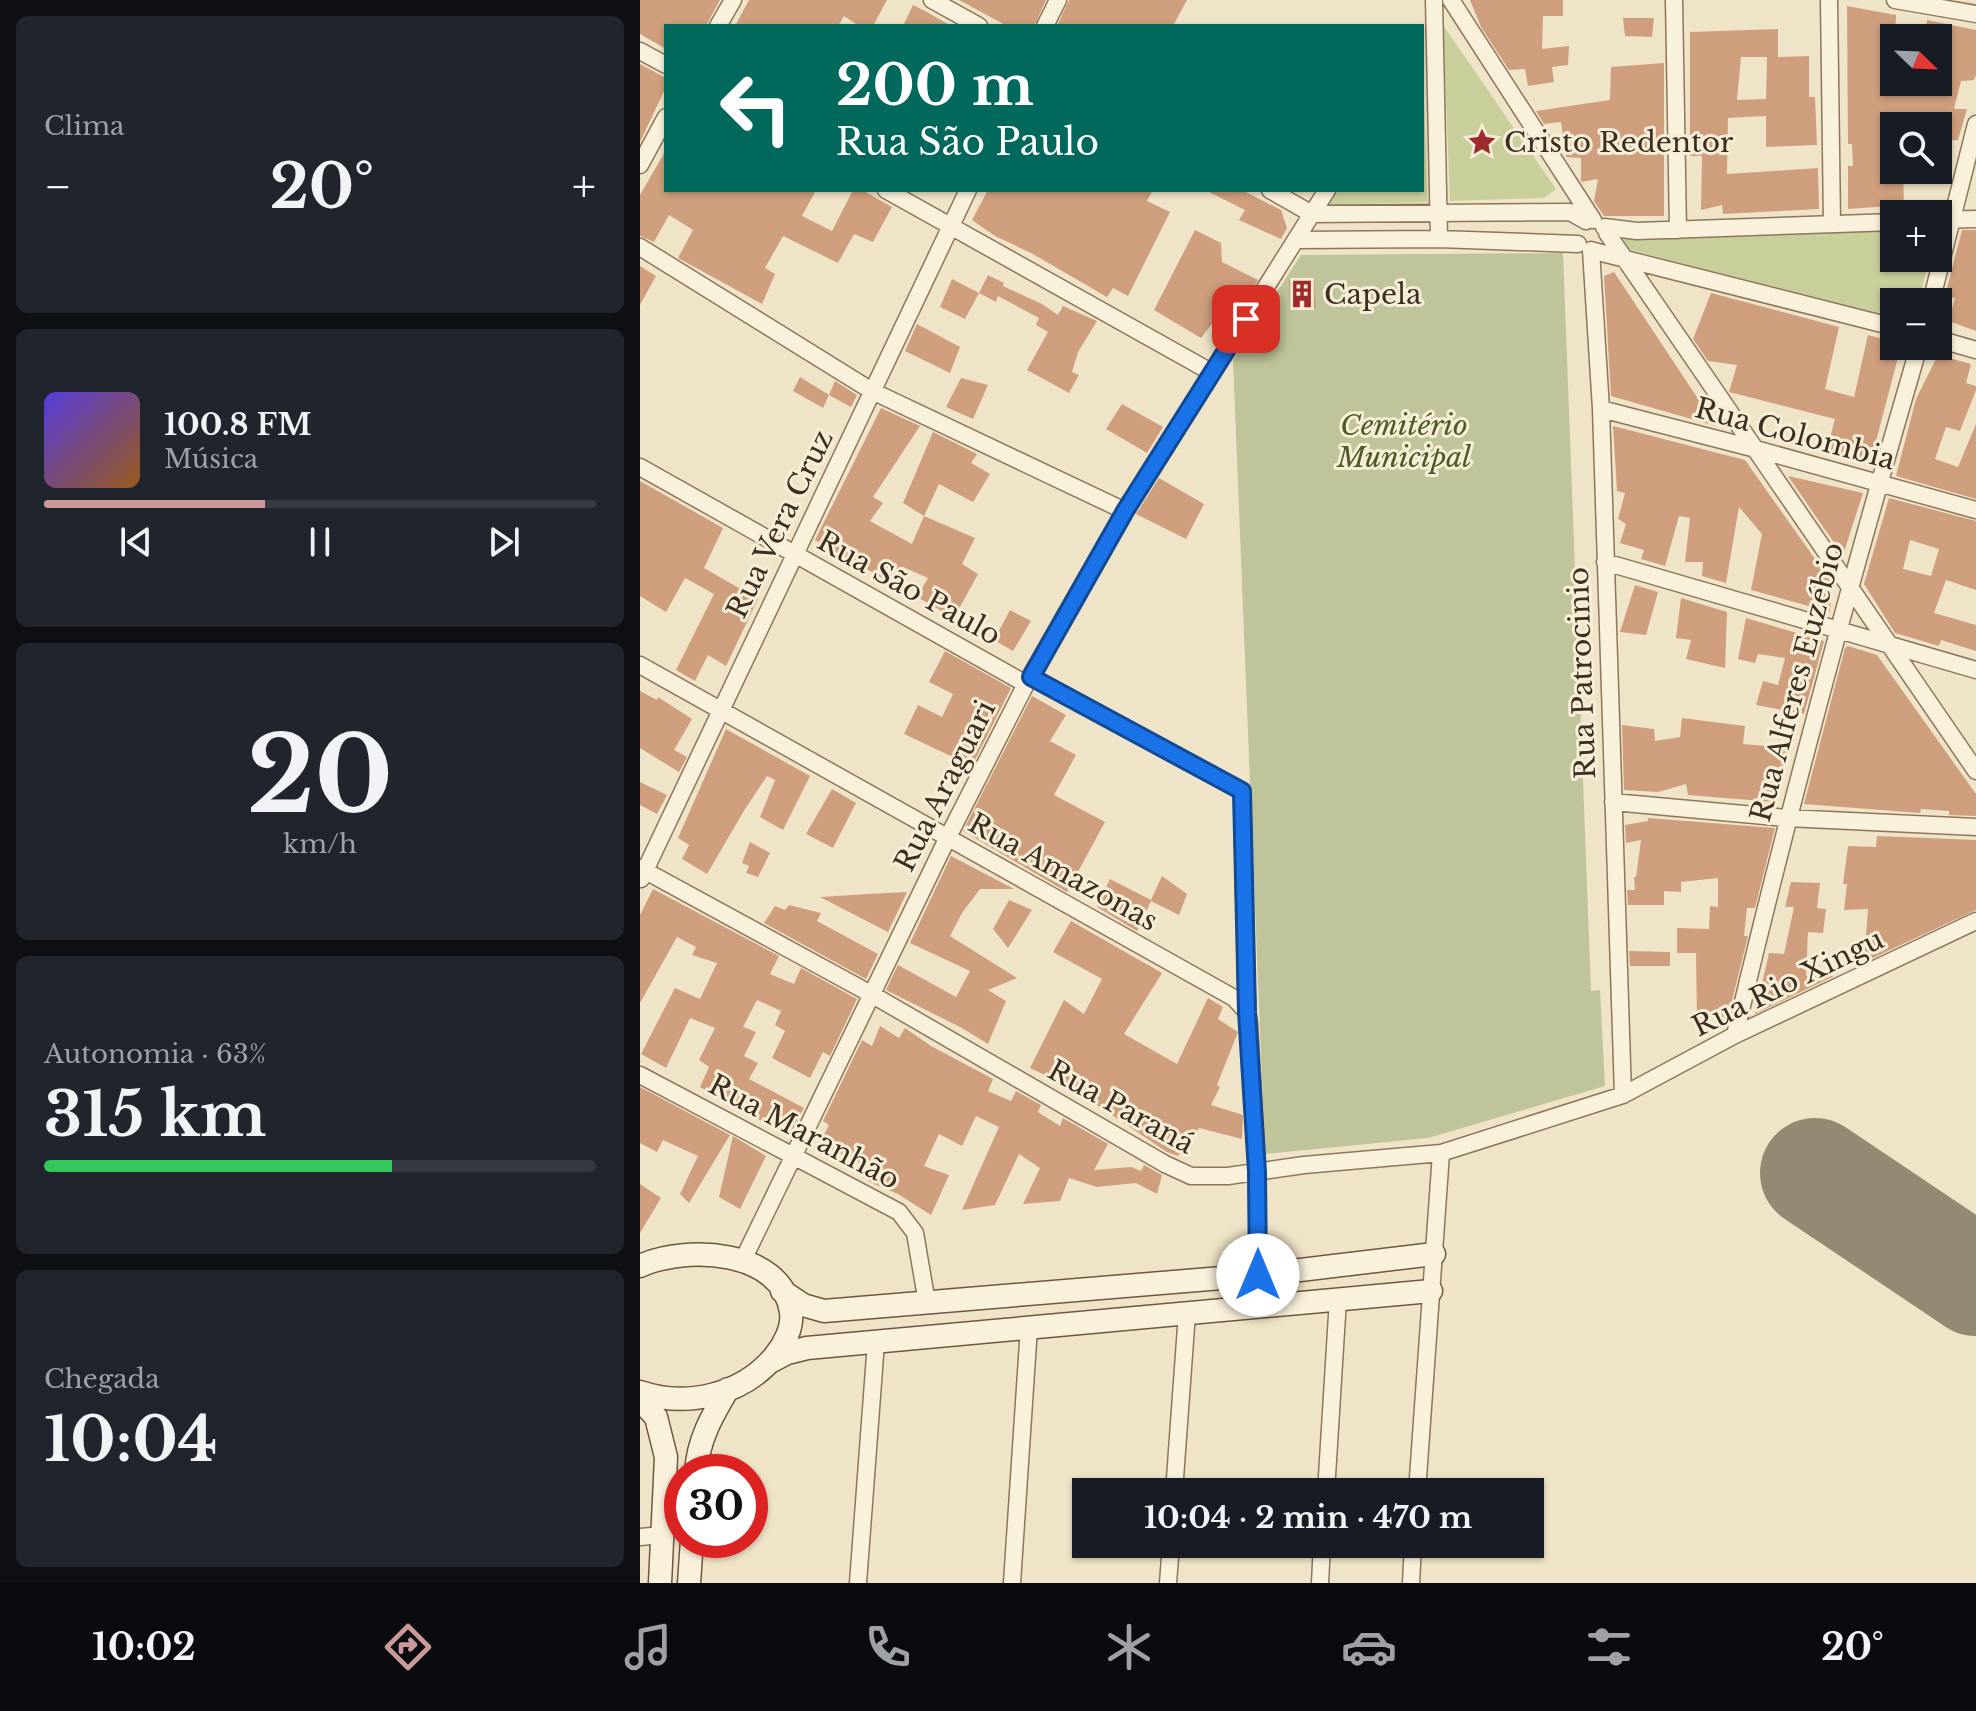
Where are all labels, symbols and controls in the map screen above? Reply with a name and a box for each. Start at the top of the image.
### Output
north arrow [1880,24,1952,96]
map controls [1880,24,1952,360]
text: 200 m [836,51,1034,120]
icon: left [704,56,808,160]
text: Clima [44,110,124,142]
button: search [1880,112,1952,184]
text: Rua São Paulo [836,120,1099,165]
place label: Cristo Redentor [1504,125,1734,160]
place icon: Cristo Redentor [1467,127,1497,157]
text: 20° [270,150,374,224]
text: − [44,159,72,214]
text: + [572,159,596,214]
button: + [1880,200,1952,272]
place label: Capela [1324,277,1422,312]
building icon: Capela [1287,279,1317,309]
pin [1212,285,1280,353]
button: − [1880,288,1952,360]
icon: arrive [1224,297,1268,341]
street label: Rua Colombia [1691,390,1899,478]
text: 100.8 FM [164,406,312,443]
park label: Cemitério Municipal [1336,408,1471,475]
street label: Rua Vera Cruz [719,424,841,624]
text: Música [164,443,258,475]
icon: previous [114,520,158,564]
icon: pause [298,520,342,564]
icon: next [482,520,526,564]
street label: Rua São Paulo [811,523,1007,653]
street label: Rua Alferes Euzébio [1743,539,1851,825]
street label: Rua Patrocinio [1561,566,1603,780]
street label: Rua Araguari [887,695,1003,877]
text: 20 [247,711,393,840]
street label: Rua Amazonas [962,805,1164,939]
text: km/h [283,828,357,860]
street label: Rua Rio Xingu [1687,921,1890,1044]
text: Autonomia · 63% [44,1038,266,1070]
street label: Rua Paraná [1042,1052,1201,1162]
street label: Rua Maranhão [702,1067,906,1197]
text: 315 km [44,1078,266,1152]
position arrow [1216,1233,1300,1317]
text: Chegada [44,1363,160,1395]
text: 10:04 [44,1403,218,1477]
speed limit sign: 30 [664,1454,768,1558]
text: 10:04 · 2 min · 470 m [1144,1499,1472,1536]
icon: directions [380,1619,436,1675]
icon: music [620,1619,676,1675]
icon: phone [860,1619,916,1675]
icon: climate [1101,1619,1157,1675]
icon: car [1341,1619,1397,1675]
icon: filters [1581,1619,1637,1675]
text: 10:02 [92,1625,196,1670]
text: 20° [1821,1625,1884,1670]

